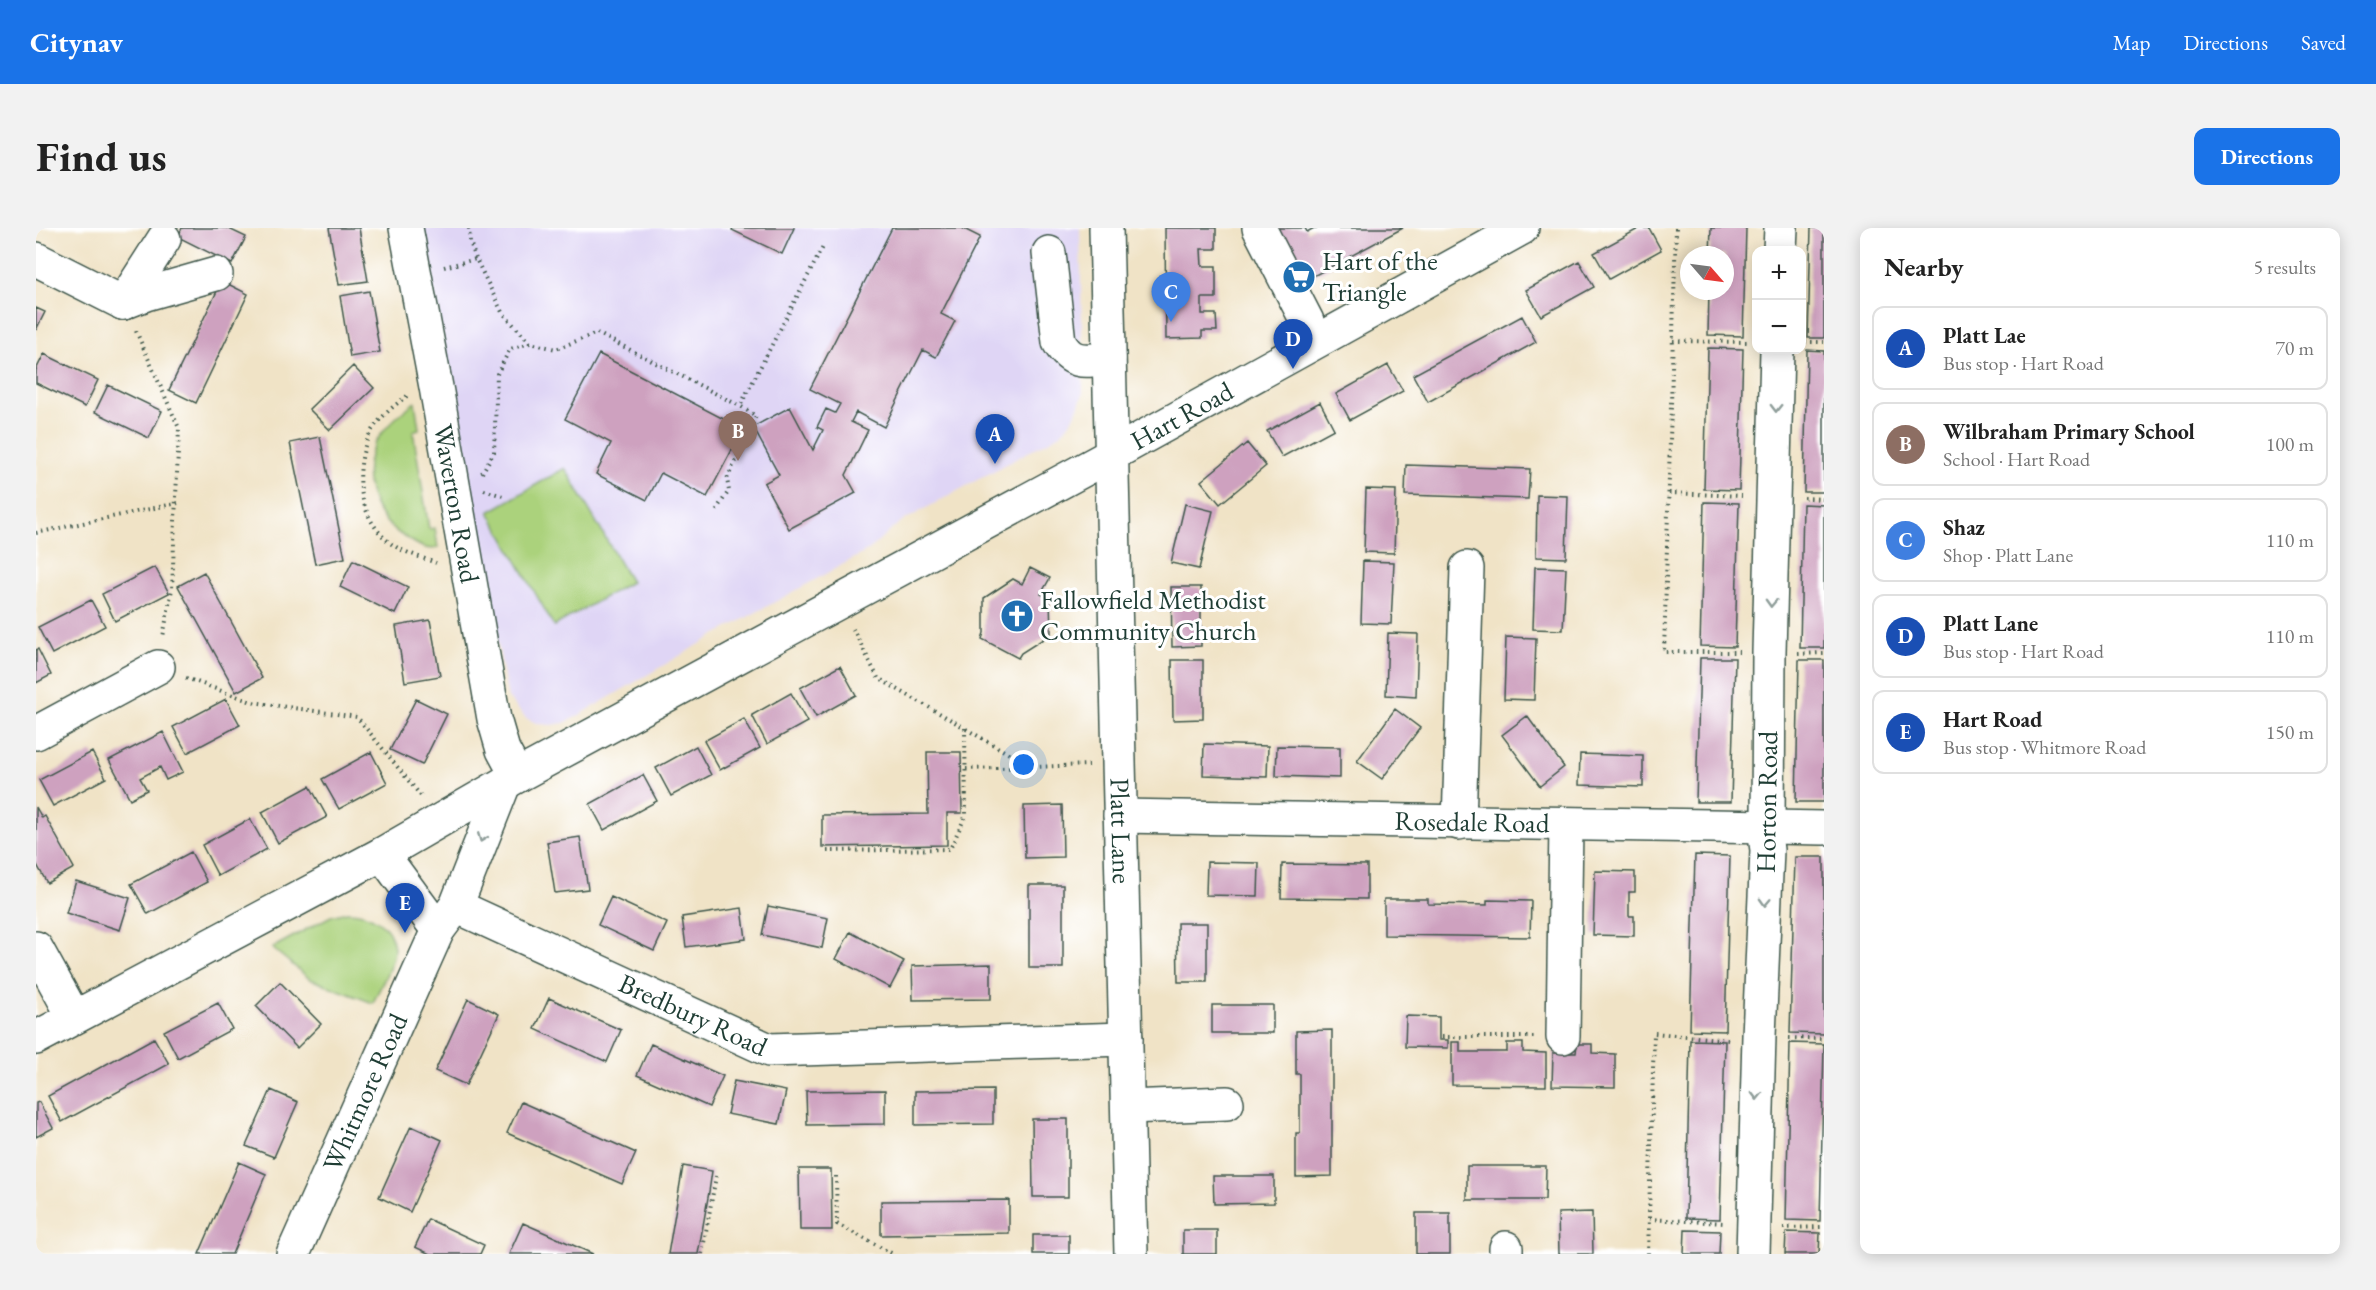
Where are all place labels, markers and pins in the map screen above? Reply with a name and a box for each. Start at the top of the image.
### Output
place label: Hart of the Triangle [1322,243,1438,309]
supermarket icon: Hart of the Triangle [1281,259,1317,295]
pin: C [1152,272,1190,322]
pin: D [1274,320,1312,369]
pin: B [718,412,758,461]
pin: A [976,414,1014,464]
place label: Fallowfield Methodist Community Church [1040,582,1266,648]
church icon: Fallowfield Methodist Community Church [999,598,1035,634]
pin: E [386,884,424,933]

